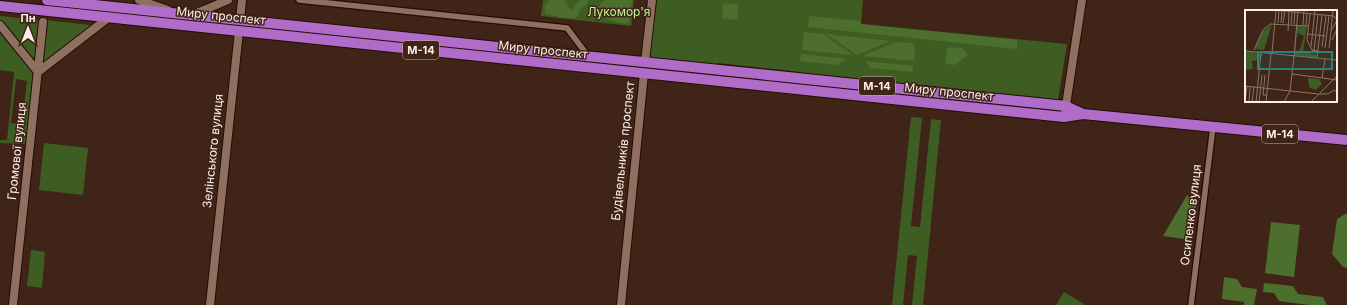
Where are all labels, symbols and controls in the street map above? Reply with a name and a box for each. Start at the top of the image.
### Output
street label: Миру проспект [176,3,267,28]
park label: Лукомор'я [587,4,651,19]
north arrow [8,8,48,48]
inset map [1245,10,1337,102]
text: Пн [20,11,36,25]
street label: Миру проспект [498,37,589,62]
road number: М-14 [403,41,439,59]
road number: М-14 [859,77,895,95]
street label: Миру проспект [904,79,995,104]
street label: Будівельників проспект [608,80,637,221]
street label: Зелінського вулиця [199,93,226,209]
street label: Громової вулиця [4,101,29,201]
road number: М-14 [1262,125,1298,143]
street label: Осипенко вулиця [1177,163,1204,266]

